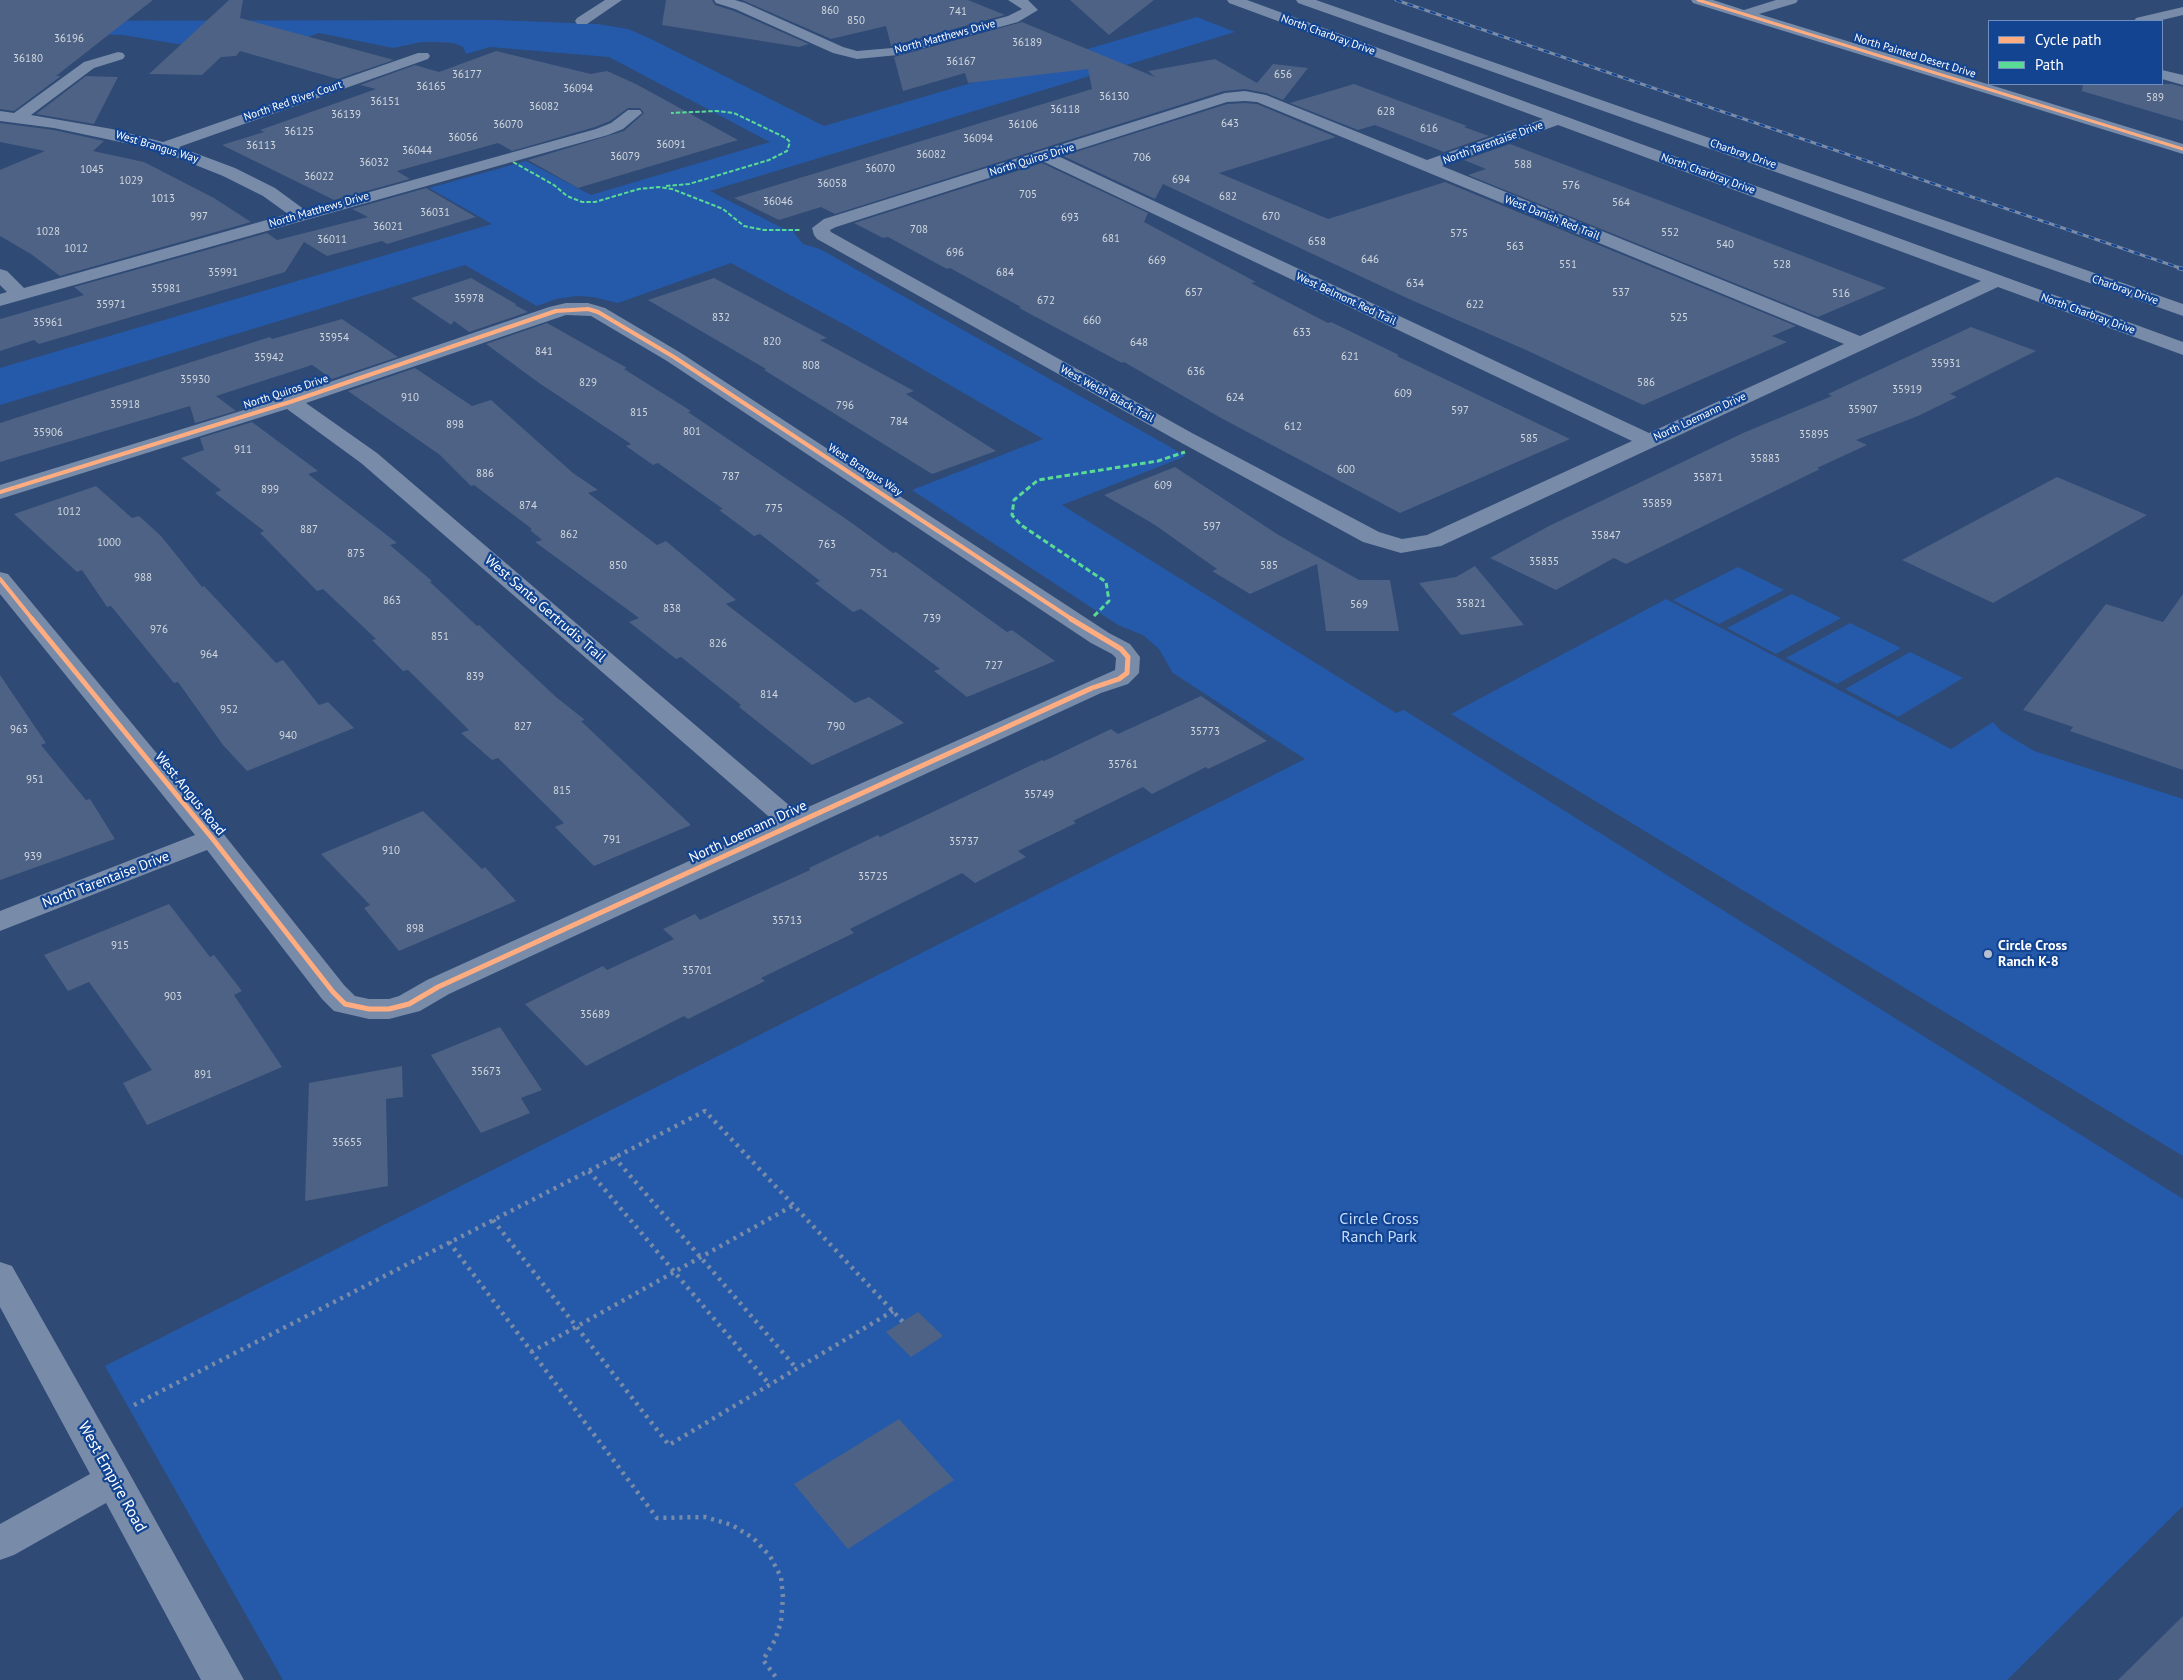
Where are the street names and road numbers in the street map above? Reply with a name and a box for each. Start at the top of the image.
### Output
street label: North Charbray Drive [1279,12,1377,58]
street label: North Matthews Drive [893,17,997,57]
street label: North Painted Desert Drive [1852,31,1978,81]
street label: North Red River Court [242,78,344,124]
street label: North Tarentaise Drive [1441,119,1545,167]
street label: West Brangus Way [114,128,200,166]
street label: Charbray Drive [1708,136,1778,172]
street label: North Quiros Drive [988,141,1076,179]
street label: North Charbray Drive [1659,151,1757,197]
street label: North Matthews Drive [267,189,371,231]
street label: West Danish Red Trail [1502,193,1602,243]
street label: West Belmont Red Trail [1294,270,1398,328]
street label: Charbray Drive [2090,272,2160,308]
street label: North Charbray Drive [2039,291,2137,337]
street label: West Welsh Black Trail [1058,363,1156,425]
street label: North Quiros Drive [242,372,330,412]
street label: North Loemann Drive [1652,390,1748,444]
street label: West Brangus Way [825,441,905,499]
street label: West Santa Gertrudis Trail [481,552,609,666]
street label: West Angus Road [151,749,229,839]
street label: North Loemann Drive [686,797,810,867]
street label: North Tarentaise Drive [40,848,172,912]
street label: West Empire Road [74,1418,150,1536]

